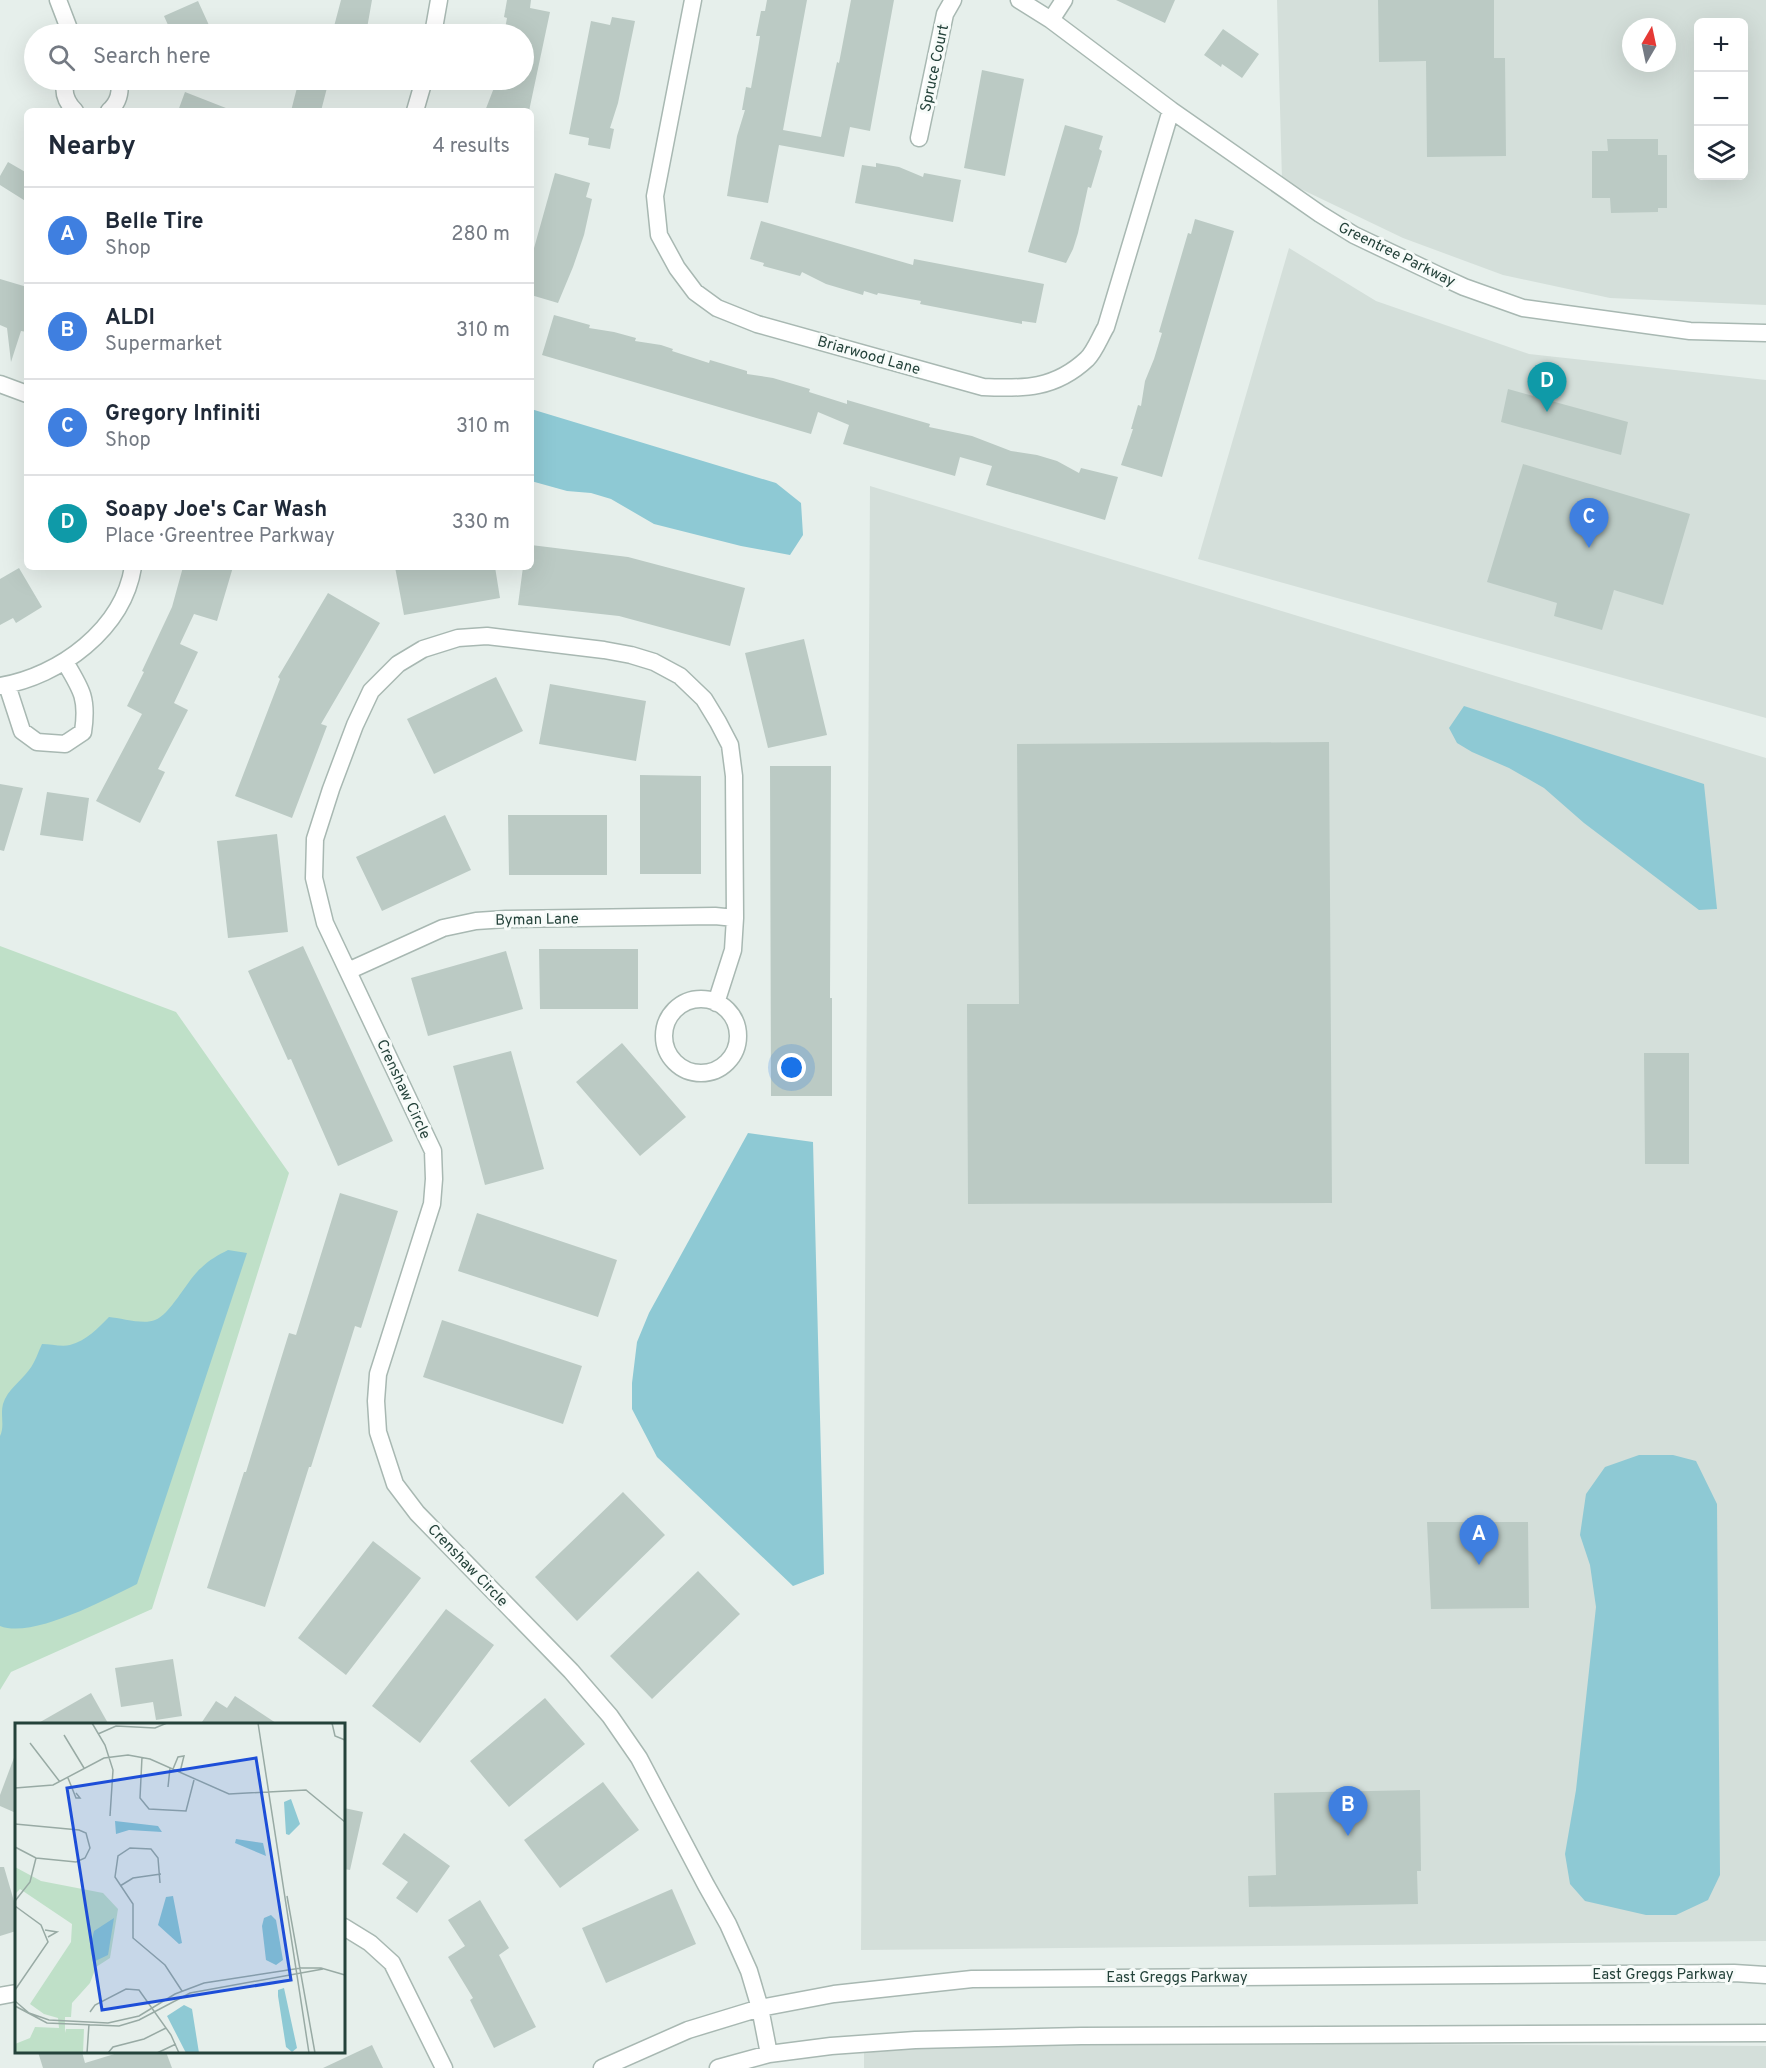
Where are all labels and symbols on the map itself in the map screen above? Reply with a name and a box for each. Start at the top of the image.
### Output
north arrow [1622,18,1676,72]
street label: Spruce Court [917,23,954,114]
street label: Greentree Parkway [1335,219,1458,292]
street label: Briarwood Lane [815,333,922,380]
pin: D [1528,362,1566,412]
pin: C [1570,498,1608,548]
street label: Byman Lane [495,910,579,931]
street label: Crenshaw Circle [371,1037,434,1143]
your location [777,1053,806,1082]
pin: A [1460,1516,1498,1565]
street label: Crenshaw Circle [423,1521,511,1611]
inset map [15,1723,345,2053]
pin: B [1328,1786,1368,1836]
street label: East Greggs Parkway [1592,1966,1734,1985]
street label: East Greggs Parkway [1106,1969,1248,1988]

